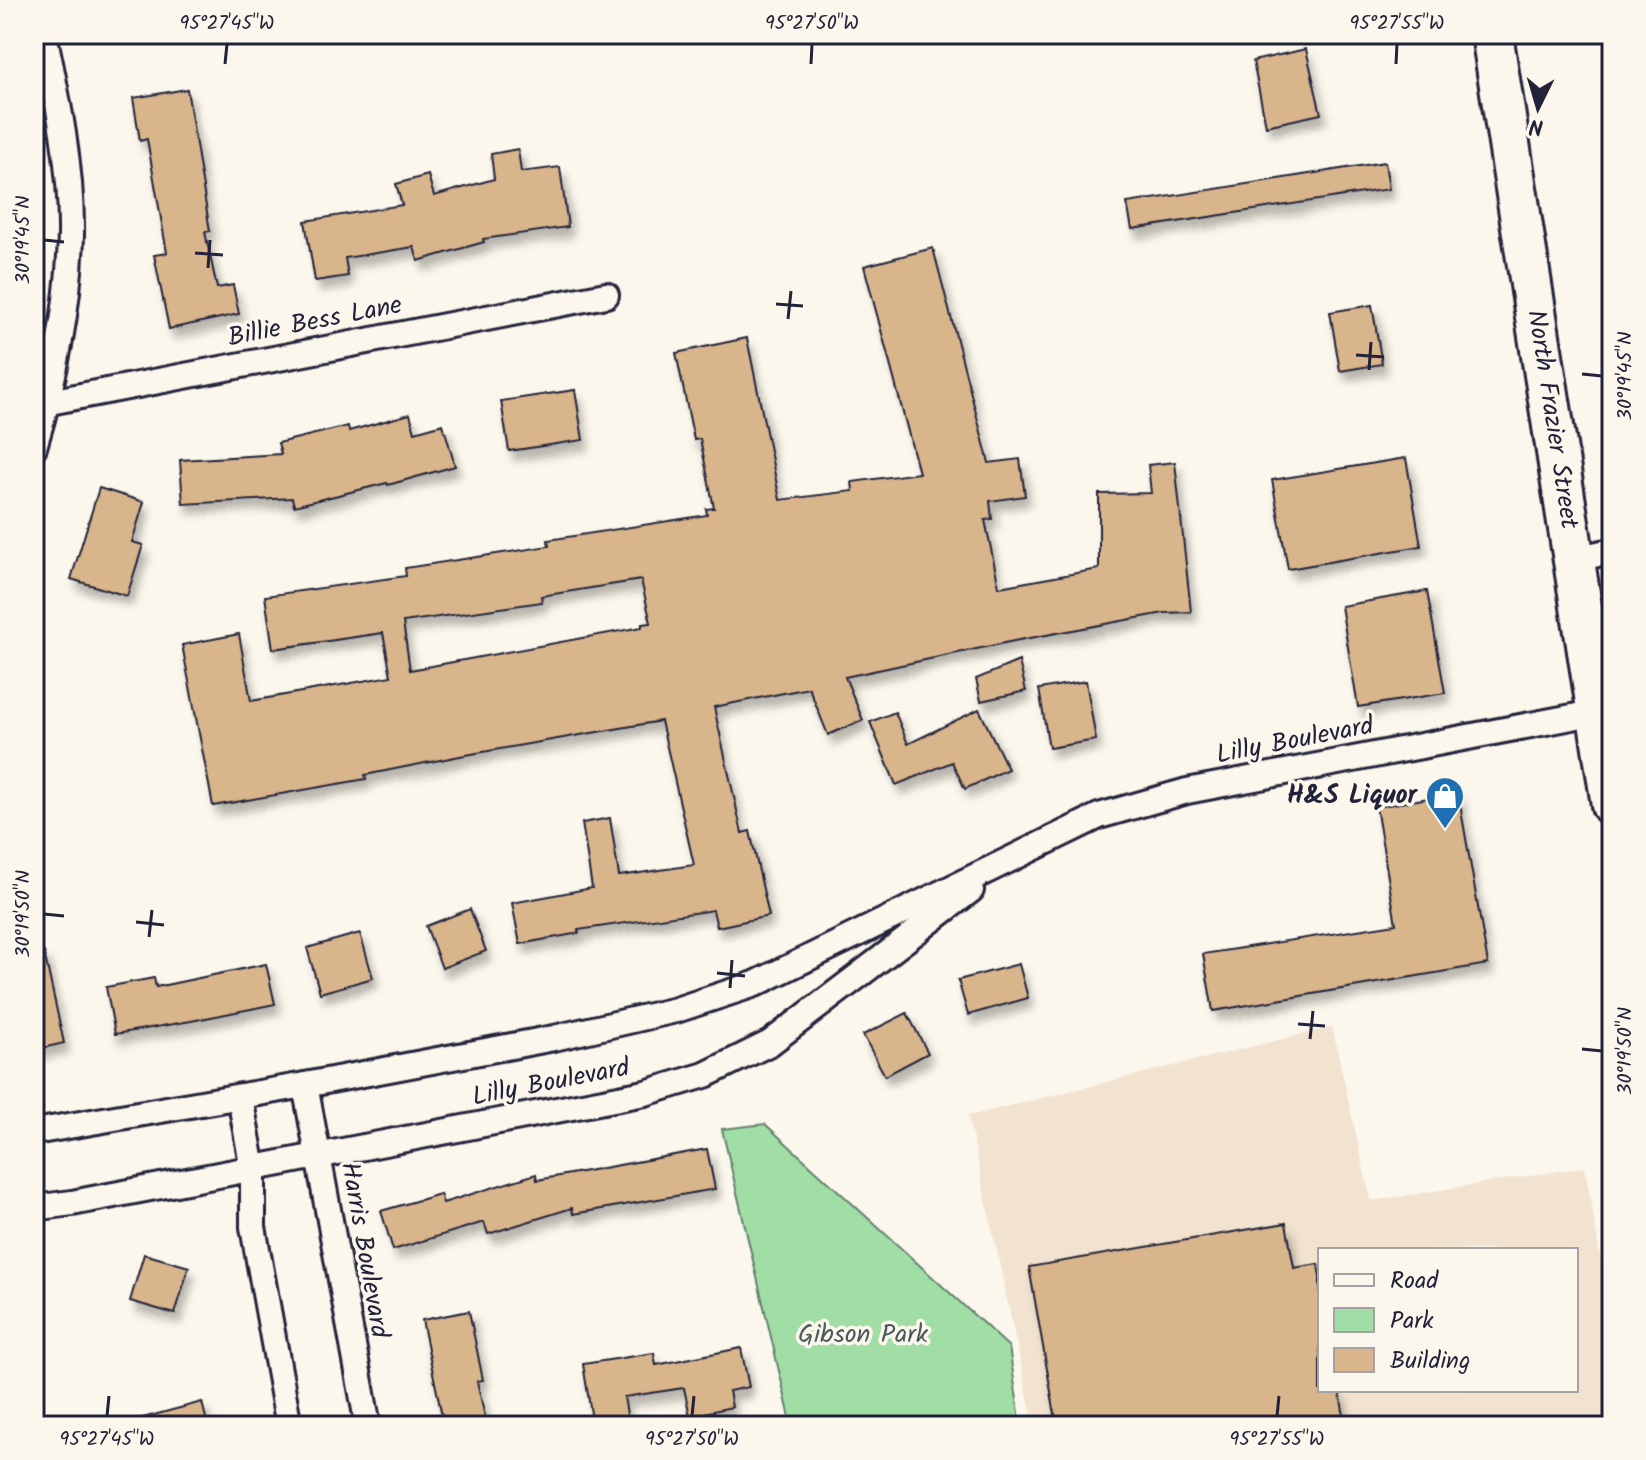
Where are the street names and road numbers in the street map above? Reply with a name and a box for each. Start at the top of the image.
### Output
street label: Billie Bess Lane [224,284,406,359]
street label: North Frazier Street [1514,307,1590,533]
street label: Lilly Boulevard [1213,705,1378,777]
street label: Lilly Boulevard [469,1047,634,1119]
street label: Harris Boulevard [328,1159,400,1342]

